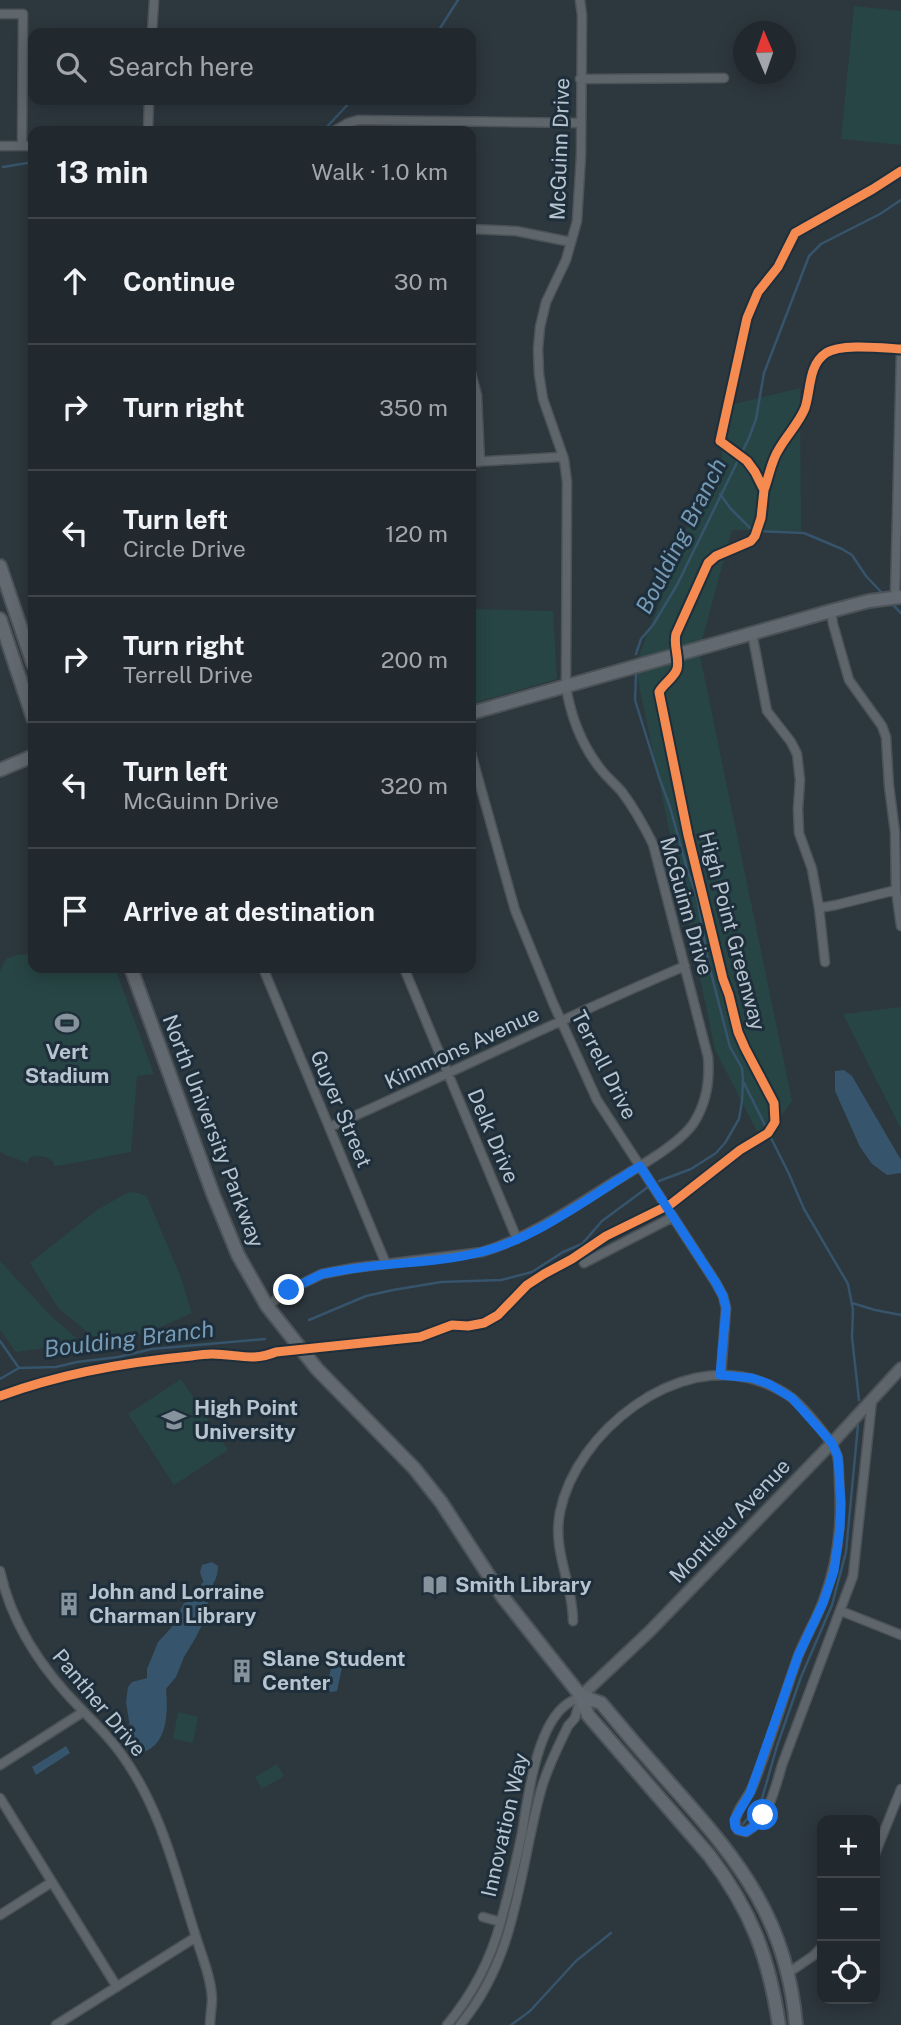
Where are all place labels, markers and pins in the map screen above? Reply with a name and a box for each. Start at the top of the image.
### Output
sports icon: Vert Stadium [53,1009,81,1037]
place label: Vert Stadium [25,1039,109,1088]
place label: High Point University [194,1395,298,1444]
school or university icon: High Point University [160,1406,188,1434]
library icon: Smith Library [421,1571,449,1599]
place label: Smith Library [455,1572,592,1597]
place label: John and Lorraine Charman Library [89,1579,264,1628]
building icon: John and Lorraine Charman Library [55,1590,83,1618]
place label: Slane Student Center [262,1646,406,1695]
building icon: Slane Student Center [228,1657,256,1685]

